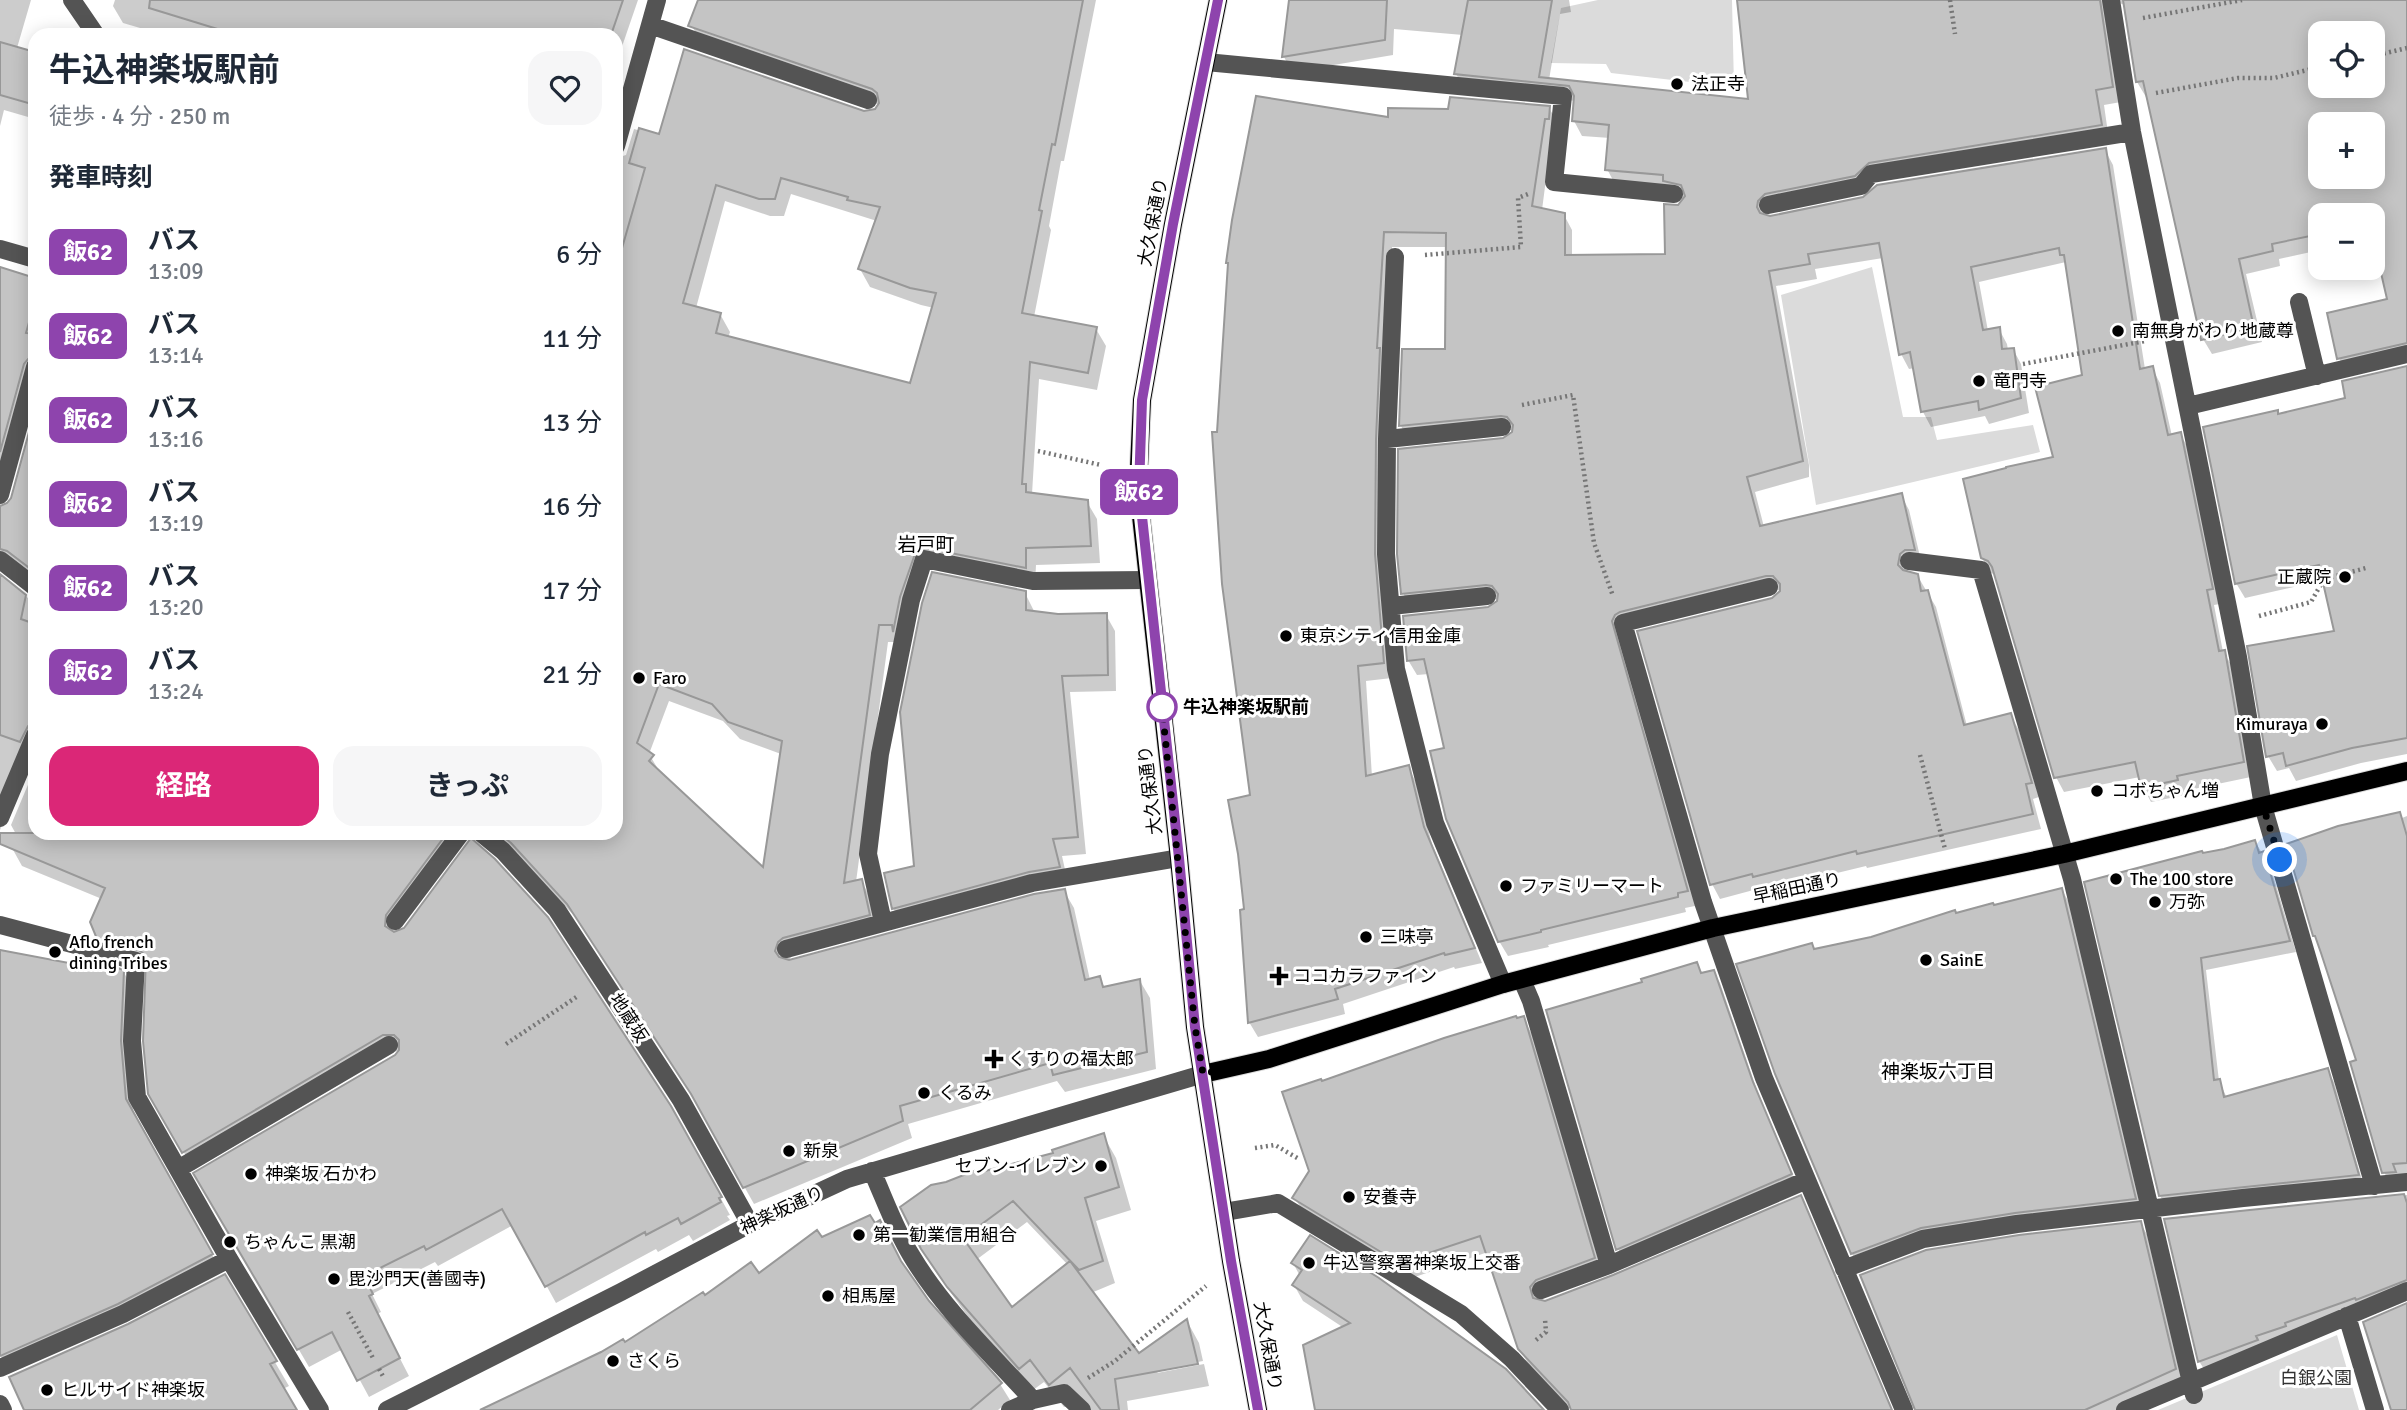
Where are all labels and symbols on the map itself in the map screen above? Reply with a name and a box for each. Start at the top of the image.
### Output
place label: 法正寺 [1691,73,1745,95]
marker: 法正寺 [1669,76,1685,92]
street label: 大久保通り [1134,176,1172,268]
place label: 南無身がわり地蔵尊 [2132,320,2294,342]
marker: 南無身がわり地蔵尊 [2110,323,2126,339]
place label: 竜門寺 [1993,370,2047,392]
marker: 竜門寺 [1971,373,1987,389]
line badge: 飯62 [1099,469,1179,515]
district label: 岩戸町 [897,533,955,557]
place label: 正蔵院 [2277,566,2331,588]
marker: 正蔵院 [2337,569,2353,585]
place label: 東京シティ信用金庫 [1300,625,1461,647]
marker: 東京シティ信用金庫 [1278,628,1294,644]
place label: Faro [653,667,687,689]
marker: Faro [631,670,647,686]
marker: 牛込神楽坂駅前 [1147,692,1177,722]
place label: 牛込神楽坂駅前 [1183,696,1309,718]
place label: Kimuraya [2235,713,2308,735]
marker: Kimuraya [2314,716,2330,732]
street label: 大久保通り [1134,744,1166,836]
place label: コボちゃん増 [2111,780,2219,802]
marker: コボちゃん増 [2089,783,2105,799]
your location [2262,842,2297,877]
street label: 早稲田通り [1751,868,1843,908]
place label: The 100 store [2130,868,2233,890]
marker: The 100 store [2108,871,2124,887]
place label: ファミリーマート [1520,875,1664,897]
marker: ファミリーマート [1498,878,1514,894]
place label: 万弥 [2169,891,2205,913]
marker: 万弥 [2147,894,2163,910]
place label: 三味亭 [1380,926,1434,948]
marker: 三味亭 [1358,929,1374,945]
place label: Aflo french dining Tribes [69,931,168,974]
marker: Aflo french dining Tribes [47,944,63,960]
place label: SainE [1940,949,1984,971]
marker: SainE [1918,952,1934,968]
place label: ココカラファイン [1293,965,1437,987]
marker: ココカラファイン [1271,968,1287,984]
street label: 地蔵坂 [605,989,653,1047]
place label: くすりの福太郎 [1008,1048,1134,1070]
marker: くすりの福太郎 [986,1051,1002,1067]
district label: 神楽坂六丁目 [1881,1060,1995,1084]
place label: くるみ [938,1082,992,1104]
marker: くるみ [916,1085,932,1101]
place label: 新泉 [803,1140,839,1162]
marker: 新泉 [781,1143,797,1159]
place label: セブン-イレブン [955,1155,1087,1177]
marker: セブン-イレブン [1093,1158,1109,1174]
place label: 神楽坂 石かわ [265,1163,377,1185]
marker: 神楽坂 石かわ [243,1166,259,1182]
street label: 神楽坂通り [737,1181,827,1239]
place label: 安養寺 [1363,1186,1417,1208]
marker: 安養寺 [1341,1189,1357,1205]
place label: 第一勧業信用組合 [873,1224,1017,1246]
marker: 第一勧業信用組合 [851,1227,867,1243]
place label: ちゃんこ 黒潮 [244,1231,356,1253]
marker: ちゃんこ 黒潮 [222,1234,238,1250]
place label: 牛込警察署神楽坂上交番 [1323,1252,1521,1274]
marker: 牛込警察署神楽坂上交番 [1301,1255,1317,1271]
place label: 毘沙門天(善國寺) [348,1268,486,1290]
marker: 毘沙門天(善國寺) [326,1271,342,1287]
place label: 相馬屋 [842,1285,896,1307]
marker: 相馬屋 [820,1288,836,1304]
street label: 大久保通り [1249,1300,1287,1392]
place label: さくら [627,1350,681,1372]
marker: さくら [605,1353,621,1369]
park label: 白銀公園 [2280,1367,2352,1389]
place label: ヒルサイド神楽坂 [61,1379,205,1401]
marker: ヒルサイド神楽坂 [39,1382,55,1398]

